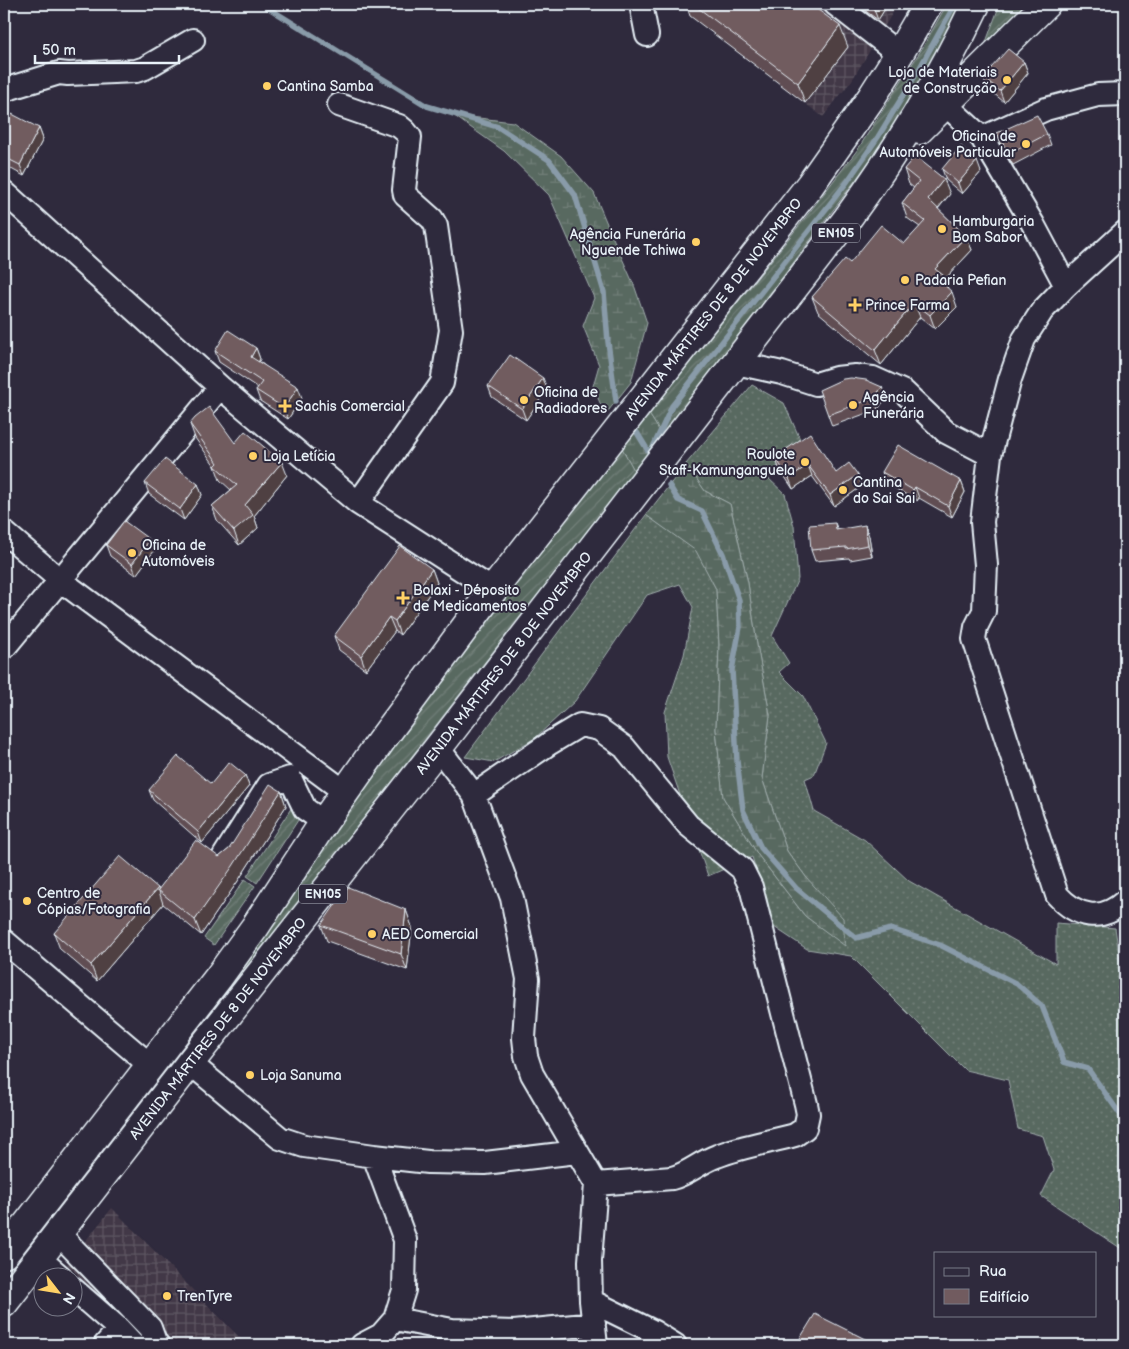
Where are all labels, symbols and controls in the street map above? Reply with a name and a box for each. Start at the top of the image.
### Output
scale bar [35,32,179,64]
text: 50 m [42,41,76,60]
place label: Loja de Materiais de Construção [888,64,997,97]
marker: Loja de Materiais de Construção [1001,74,1013,86]
place label: Cantina Samba [277,78,374,95]
marker: Cantina Samba [261,80,273,92]
place label: Oficina de Automóveis Particular [879,128,1017,161]
marker: Oficina de Automóveis Particular [1020,138,1032,150]
street label: AVENIDA MÁRTIRES DE 8 DE NOVEMBRO [621,195,806,423]
place label: Hamburgaria Bom Sabor [952,213,1035,246]
marker: Hamburgaria Bom Sabor [936,223,948,235]
road number: EN105 [812,224,860,242]
place label: Agência Funerária Nguende Tchiwa [570,226,686,259]
marker: Agência Funerária Nguende Tchiwa [690,236,702,248]
place label: Padaria Pefian [915,272,1006,289]
marker: Padaria Pefian [899,274,911,286]
place label: Prince Farma [865,297,950,314]
marker: Prince Farma [849,299,861,311]
place label: Oficina de Radiadores [534,384,607,417]
place label: Agência Funerária [863,389,924,422]
marker: Oficina de Radiadores [518,394,530,406]
place label: Sachis Comercial [295,398,405,415]
marker: Agência Funerária [847,399,859,411]
marker: Sachis Comercial [279,400,291,412]
place label: Roulote Staff-Kamunganguela [659,446,795,479]
place label: Loja Letícia [263,448,336,465]
marker: Loja Letícia [247,450,259,462]
marker: Roulote Staff-Kamunganguela [799,456,811,468]
place label: Cantina do Sai Sai [853,474,915,507]
marker: Cantina do Sai Sai [837,484,849,496]
place label: Oficina de Automóveis [142,537,215,570]
marker: Oficina de Automóveis [126,547,138,559]
street label: AVENIDA MÁRTIRES DE 8 DE NOVEMBRO [413,548,596,778]
place label: Bolaxi - Déposito de Medicamentos [413,582,527,615]
marker: Bolaxi - Déposito de Medicamentos [397,592,409,604]
road number: EN105 [299,884,347,904]
place label: Centro de Cópias/Fotografia [37,885,151,918]
marker: Centro de Cópias/Fotografia [21,895,33,907]
street label: AVENIDA MÁRTIRES DE 8 DE NOVEMBRO [126,914,310,1143]
place label: AED Comercial [382,926,478,943]
marker: AED Comercial [366,928,378,940]
place label: Loja Sanuma [260,1067,342,1084]
marker: Loja Sanuma [244,1069,256,1081]
legend [934,1252,1096,1316]
text: Rua [979,1262,1007,1281]
north arrow [32,1266,82,1316]
place label: TrenTyre [177,1288,232,1305]
text: Edifício [979,1288,1029,1307]
text: N [59,1290,79,1307]
marker: TrenTyre [161,1290,173,1302]

